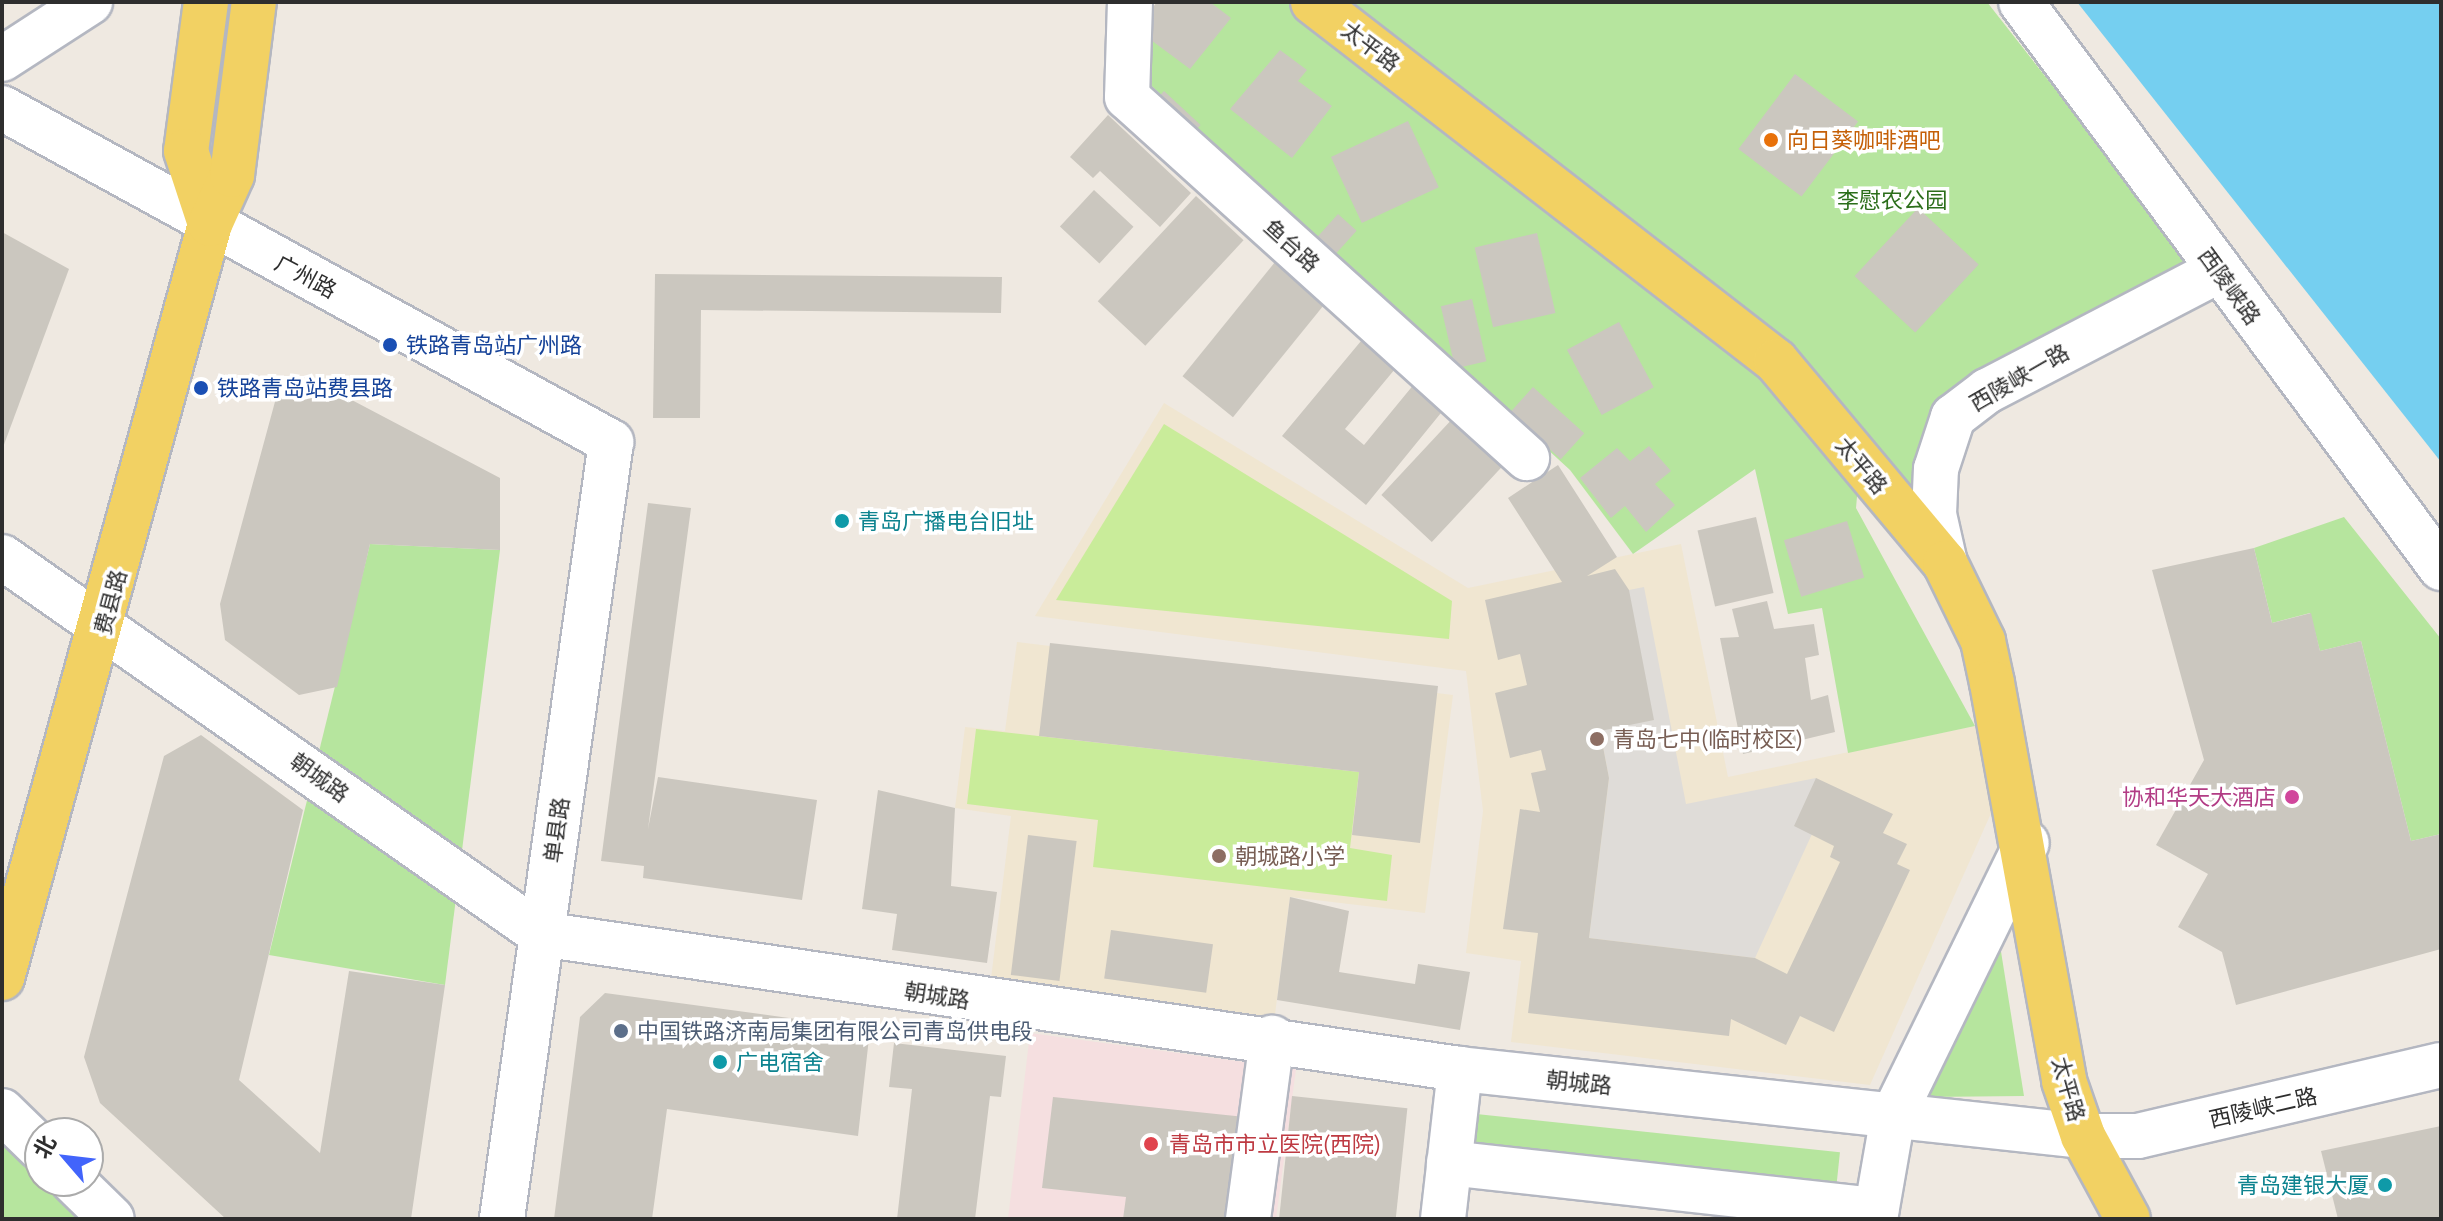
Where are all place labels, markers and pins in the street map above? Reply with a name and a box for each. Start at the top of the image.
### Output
place label: 向日葵咖啡酒吧 [1787,127,1941,153]
marker: 向日葵咖啡酒吧 [1762,131,1780,149]
place label: 铁路青岛站广州路 [406,332,582,358]
marker: 铁路青岛站广州路 [381,336,399,354]
place label: 铁路青岛站费县路 [217,375,393,401]
marker: 铁路青岛站费县路 [192,379,210,397]
place label: 青岛广播电台旧址 [858,508,1034,534]
marker: 青岛广播电台旧址 [833,512,851,530]
place label: 青岛七中(临时校区) [1613,726,1803,752]
marker: 青岛七中(临时校区) [1588,730,1606,748]
place label: 协和华天大酒店 [2122,784,2276,810]
marker: 协和华天大酒店 [2283,788,2301,806]
place label: 朝城路小学 [1235,843,1345,869]
marker: 朝城路小学 [1210,847,1228,865]
place label: 中国铁路济南局集团有限公司青岛供电段 [637,1018,1033,1044]
marker: 中国铁路济南局集团有限公司青岛供电段 [612,1022,630,1040]
place label: 广电宿舍 [736,1049,824,1075]
marker: 广电宿舍 [711,1053,729,1071]
place label: 青岛市市立医院(西院) [1169,1131,1381,1157]
marker: 青岛市市立医院(西院) [1140,1133,1162,1155]
place label: 青岛建银大厦 [2237,1172,2369,1198]
marker: 青岛建银大厦 [2376,1176,2394,1194]

